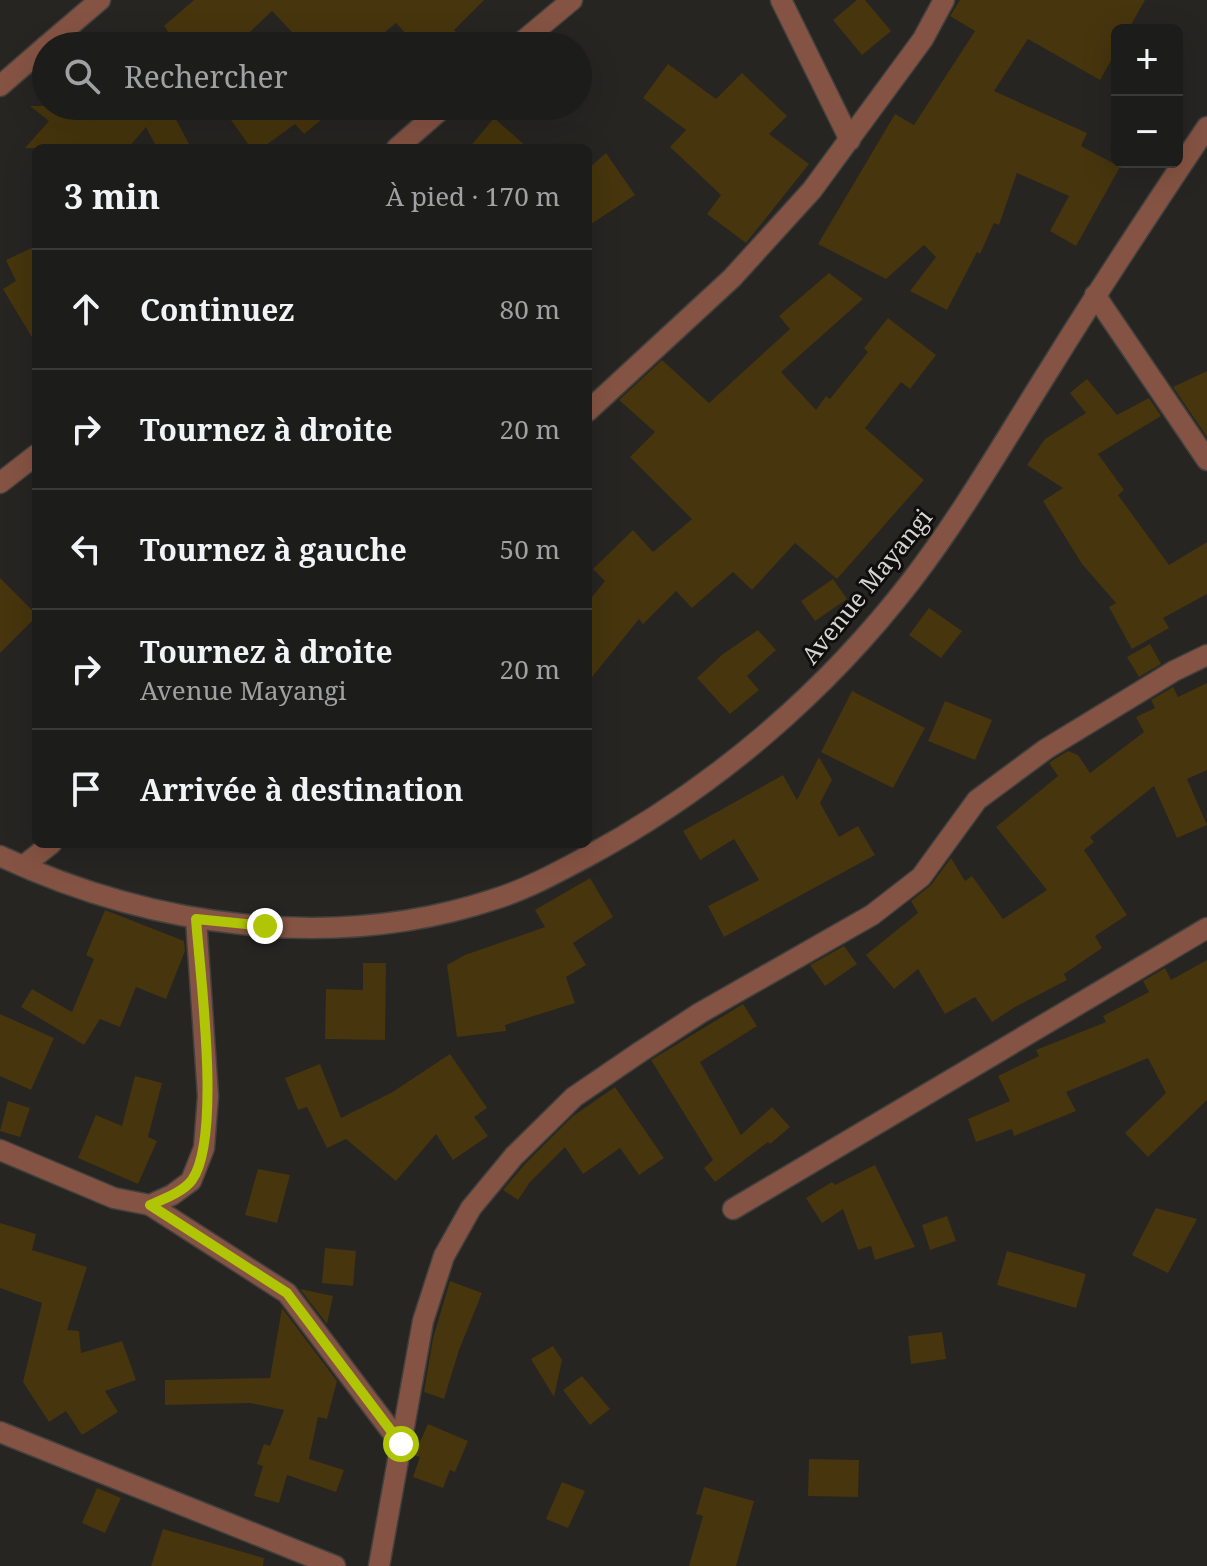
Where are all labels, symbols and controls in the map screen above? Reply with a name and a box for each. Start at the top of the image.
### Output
map controls [1111,24,1183,168]
button: + [1111,24,1183,96]
search box [32,32,592,120]
icon: search [60,54,104,98]
text: Rechercher [124,56,288,97]
button: − [1111,96,1183,168]
text: 3 min [64,173,160,219]
text: À pied · 170 m [386,178,560,214]
icon: ahead [64,287,108,331]
text: Continuez [140,289,294,330]
text: 80 m [500,291,560,327]
icon: right [64,407,108,451]
text: Tournez à droite [140,409,393,450]
text: 20 m [500,411,560,447]
street label: Avenue Mayangi [793,501,939,670]
icon: left [64,527,108,571]
text: Tournez à gauche [140,529,407,570]
text: 50 m [500,531,560,567]
text: Tournez à droite [140,631,393,672]
icon: right [64,647,108,691]
text: 20 m [500,651,560,687]
text: Avenue Mayangi [140,672,347,708]
icon: arrive [64,767,108,811]
text: Arrivée à destination [140,769,464,810]
route end [247,908,283,944]
route start [383,1426,419,1462]

